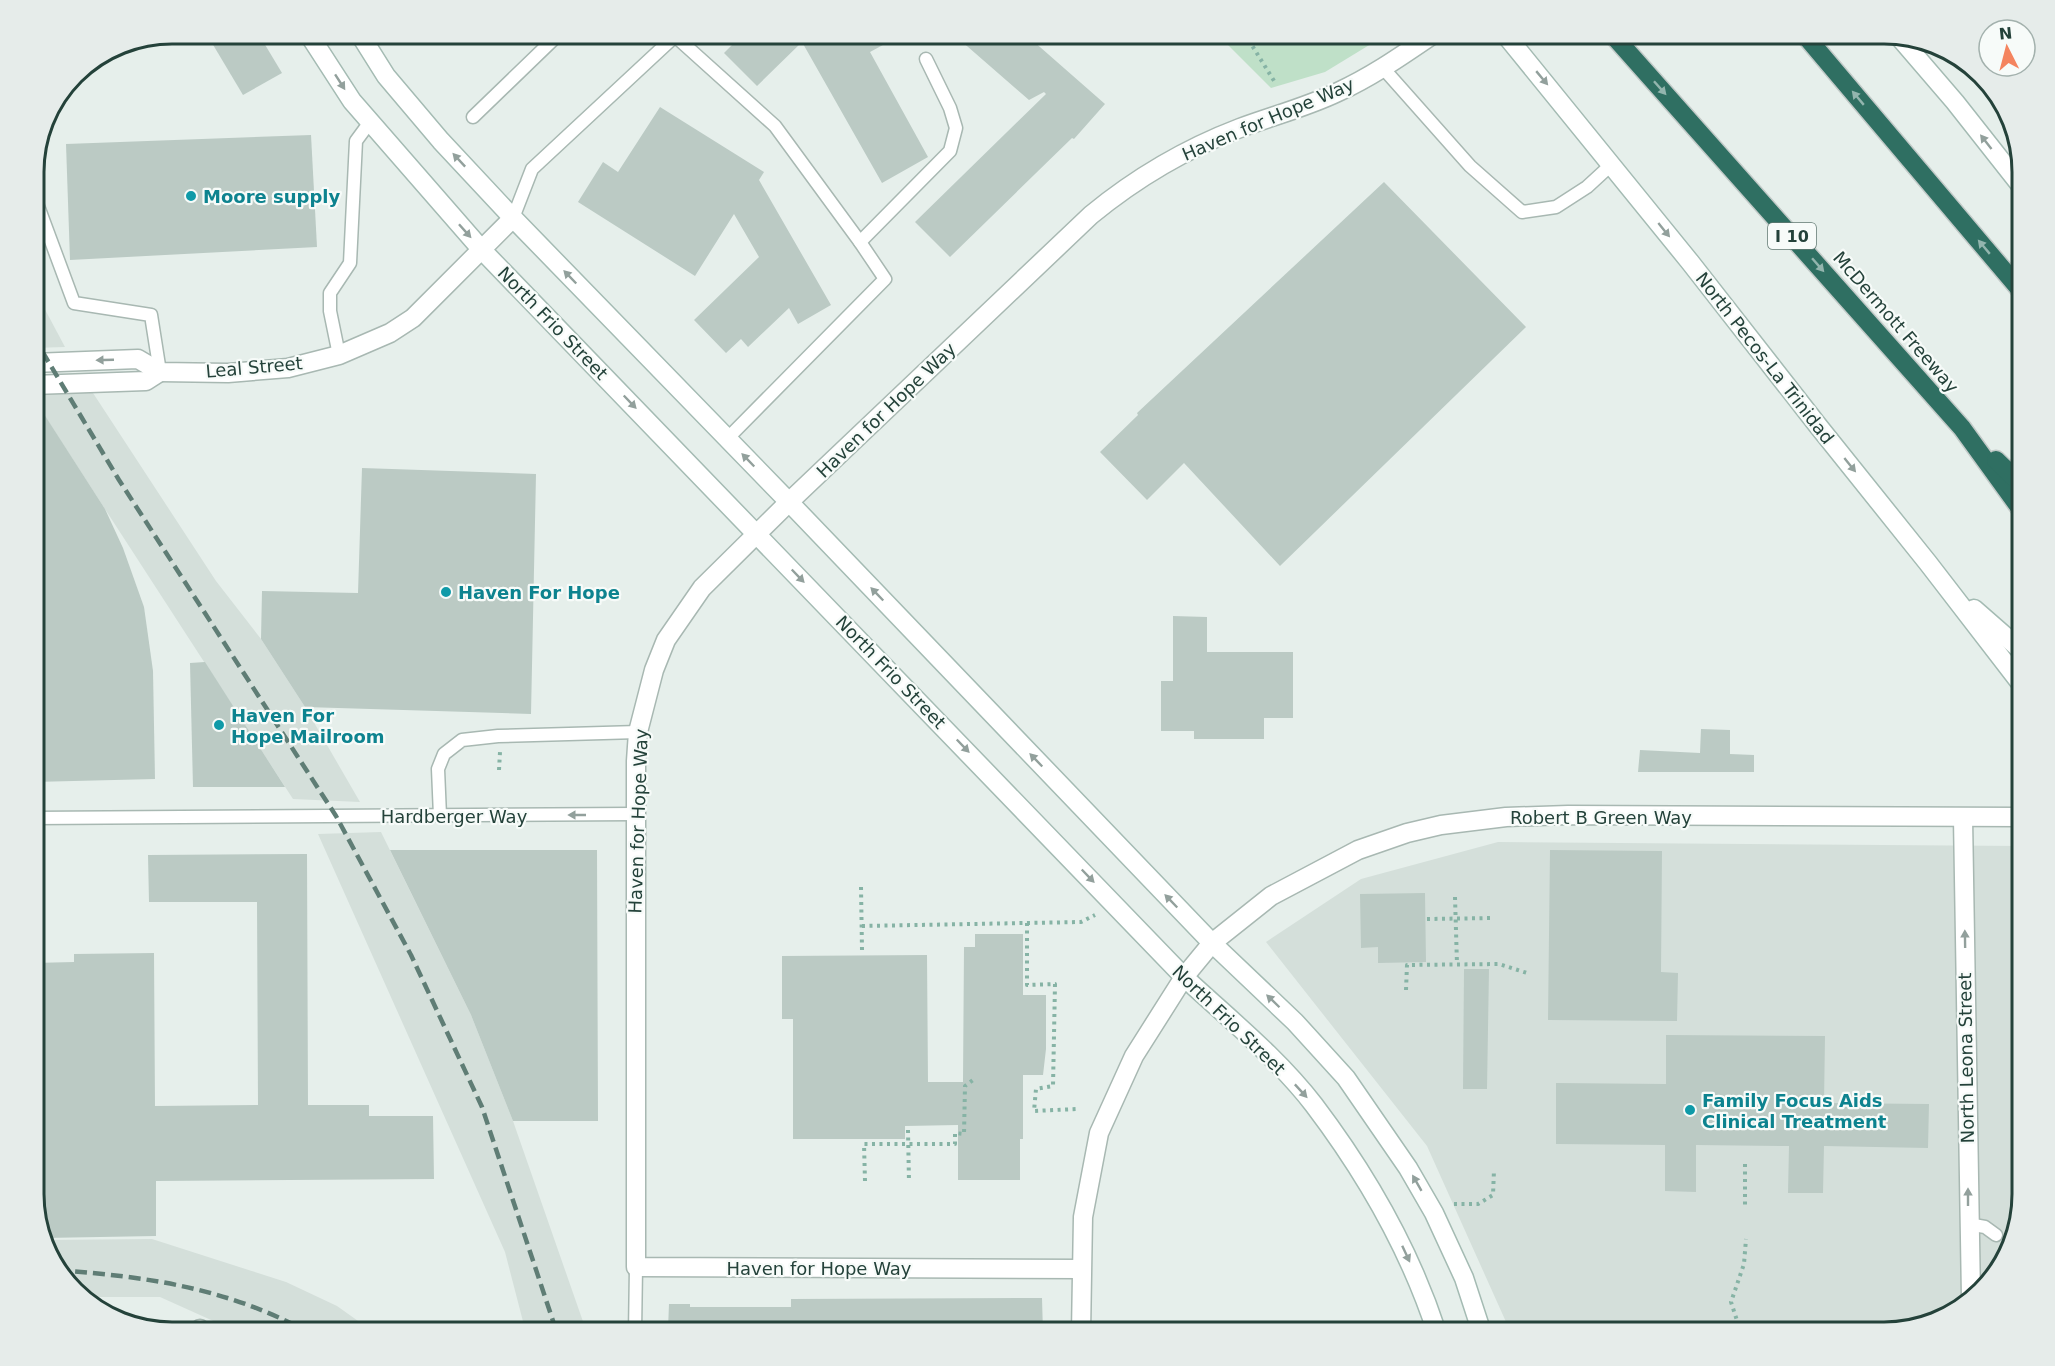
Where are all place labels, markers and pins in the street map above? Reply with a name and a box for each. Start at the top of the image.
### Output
place label: Moore supply [203,186,340,207]
marker: Moore supply [184,189,198,203]
place label: Haven For Hope [458,582,620,603]
marker: Haven For Hope [439,585,453,599]
place label: Haven For Hope Mailroom [231,705,385,747]
marker: Haven For Hope Mailroom [212,718,226,732]
place label: Family Focus Aids Clinical Treatment [1702,1090,1887,1132]
marker: Family Focus Aids Clinical Treatment [1683,1103,1697,1117]

